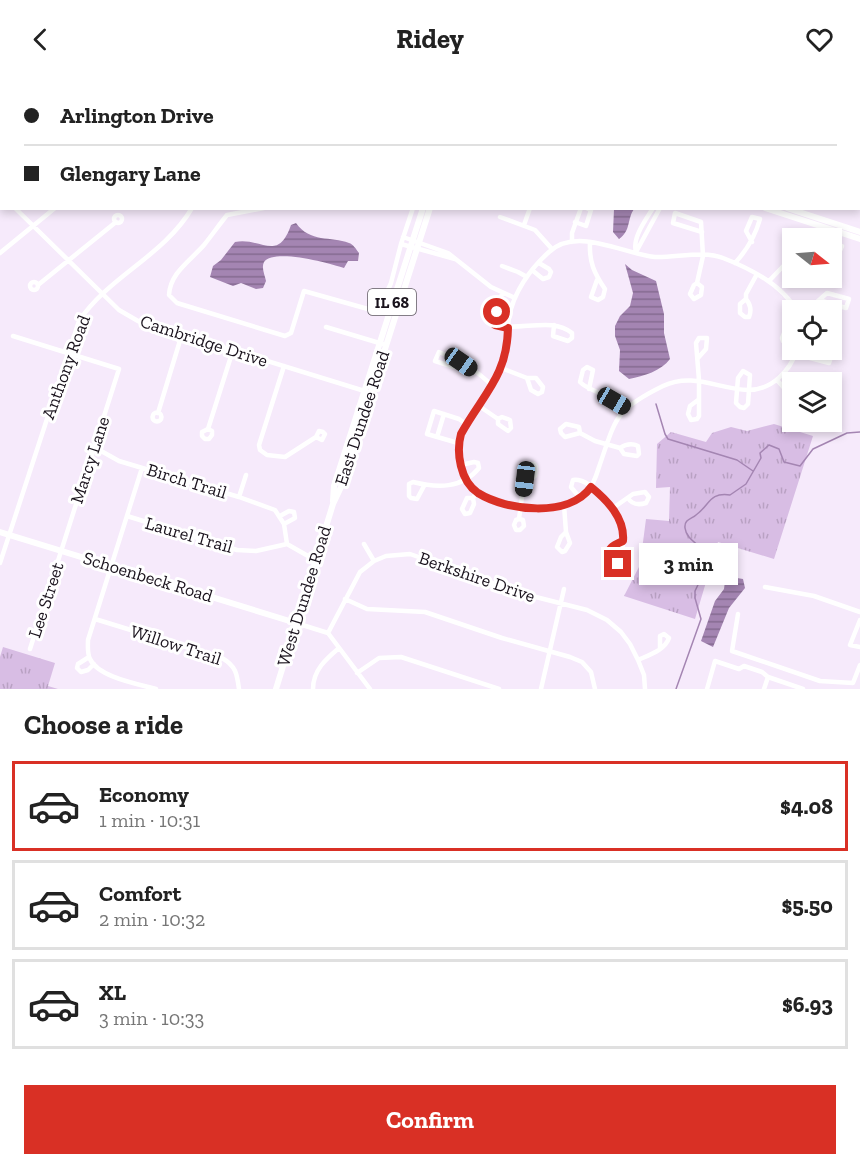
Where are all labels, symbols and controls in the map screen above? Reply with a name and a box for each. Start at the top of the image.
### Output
icon: back [24,23,57,56]
text: Ridey [396,23,464,55]
icon: heart [803,23,836,56]
text: Arlington Drive [60,102,214,129]
text: Glengary Lane [60,160,201,187]
north arrow [782,228,842,288]
map controls [782,228,842,432]
road number: IL 68 [368,289,416,315]
route start [483,298,510,325]
button: locate [782,300,842,360]
street label: Cambridge Drive [137,310,271,372]
street label: Anthony Road [37,312,95,422]
car [441,344,481,380]
street label: East Dundee Road [330,348,394,488]
button: layers [782,372,842,432]
car [594,384,634,418]
street label: Marcy Lane [66,414,114,506]
street label: Birch Trail [144,458,230,504]
car [514,460,536,498]
street label: Laurel Trail [143,512,236,558]
street label: West Dundee Road [272,523,336,669]
callout: 3 min [639,543,738,585]
street label: Schoenbeck Road [80,547,216,607]
street label: Berkshire Drive [416,547,538,607]
route end [604,550,631,577]
text: 3 min [664,552,713,576]
street label: Lee Street [23,559,69,641]
street label: Willow Trail [128,620,224,670]
text: Choose a ride [24,709,183,741]
icon: car [27,779,81,833]
text: Economy [99,781,189,808]
text: $4.08 [780,793,833,820]
text: 1 min · 10:31 [99,808,200,832]
icon: car [27,878,81,932]
text: Comfort [99,880,181,907]
text: $5.50 [782,892,833,919]
text: 2 min · 10:32 [99,907,205,931]
icon: car [27,977,81,1031]
text: XL [99,979,126,1006]
text: $6.93 [782,991,833,1018]
text: 3 min · 10:33 [99,1006,204,1030]
button: Confirm [24,1085,836,1154]

